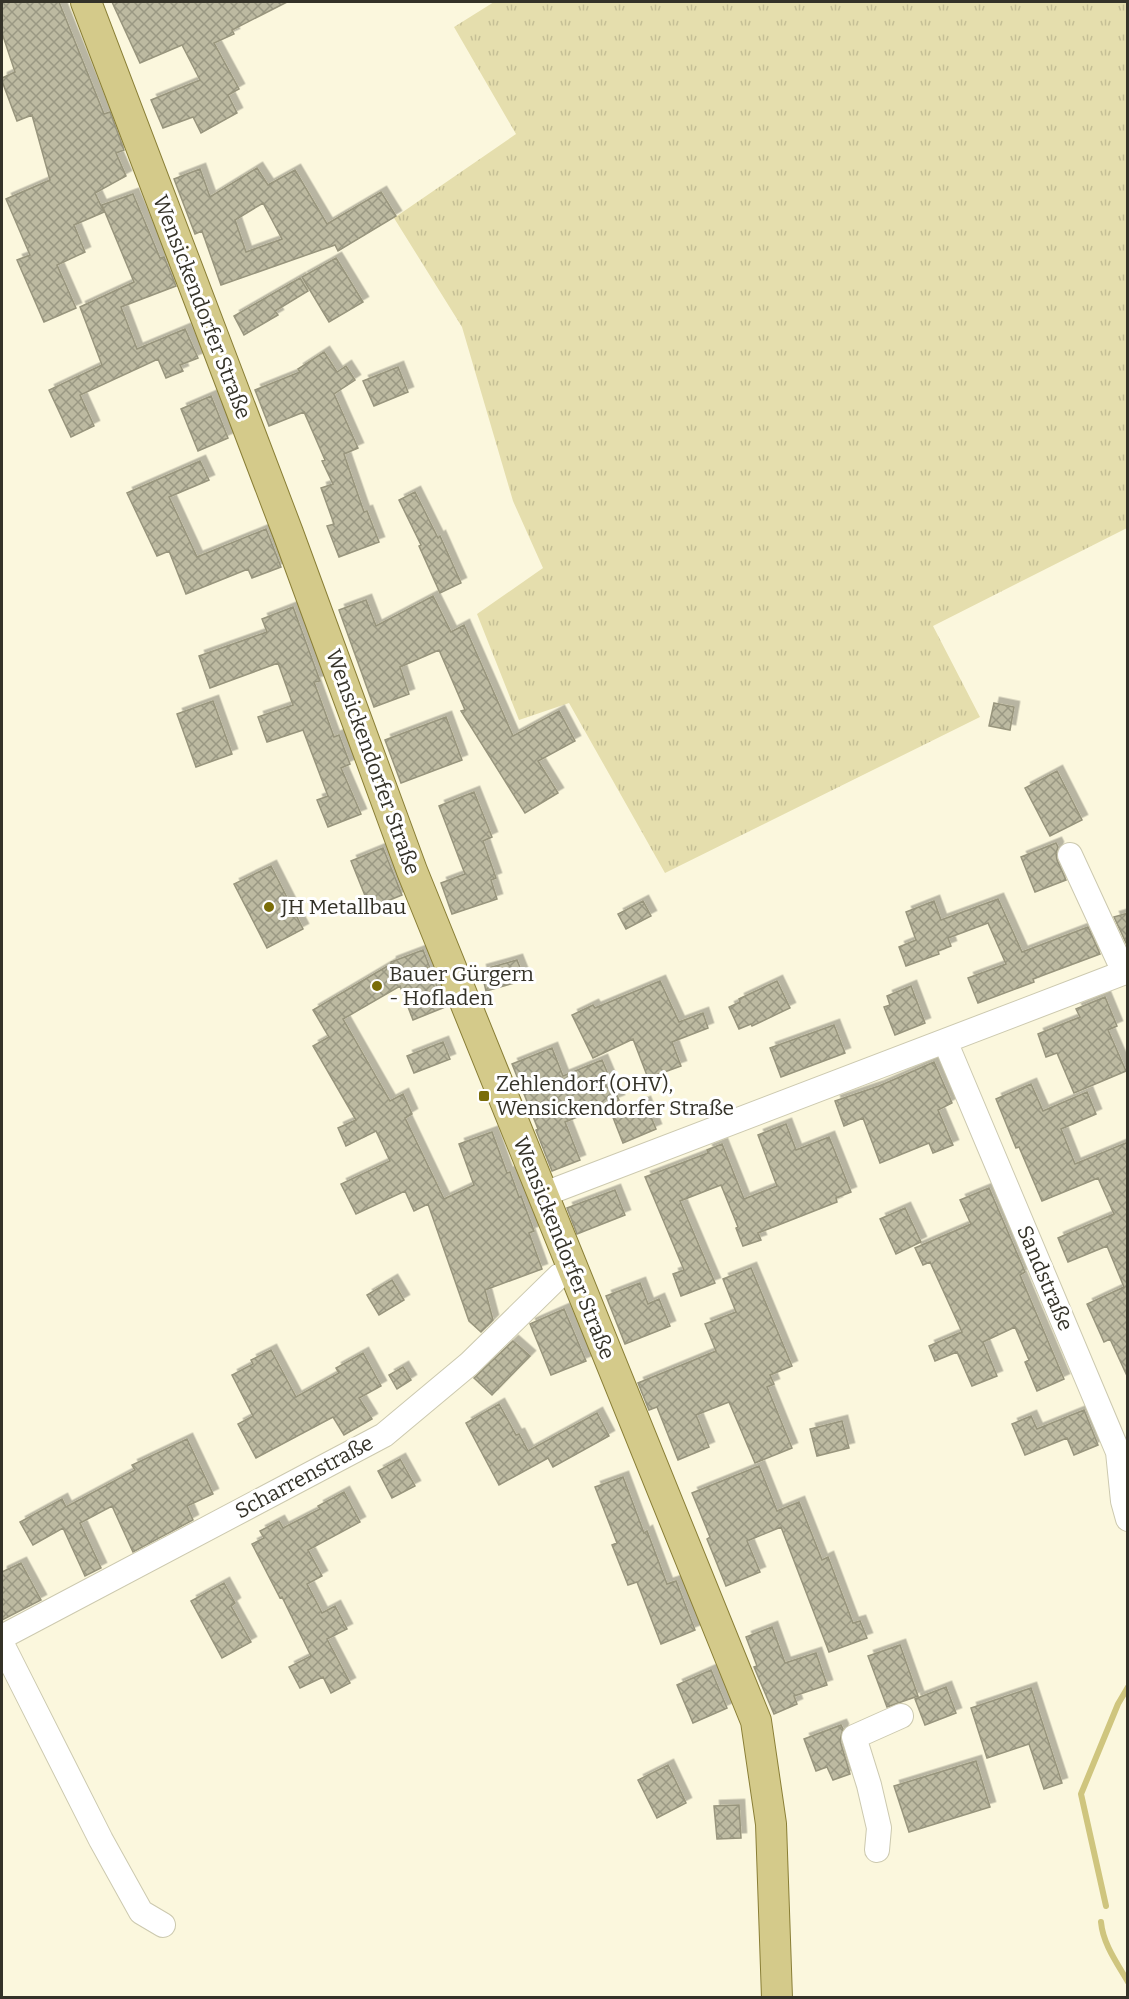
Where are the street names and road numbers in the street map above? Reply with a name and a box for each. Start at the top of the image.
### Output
street label: Wensickendorfer Straße [147,191,257,423]
street label: Wensickendorfer Straße [320,646,426,878]
street label: Wensickendorfer Straße [507,1133,621,1363]
street label: Sandstraße [1011,1221,1079,1335]
street label: Scharrenstraße [231,1430,377,1524]

